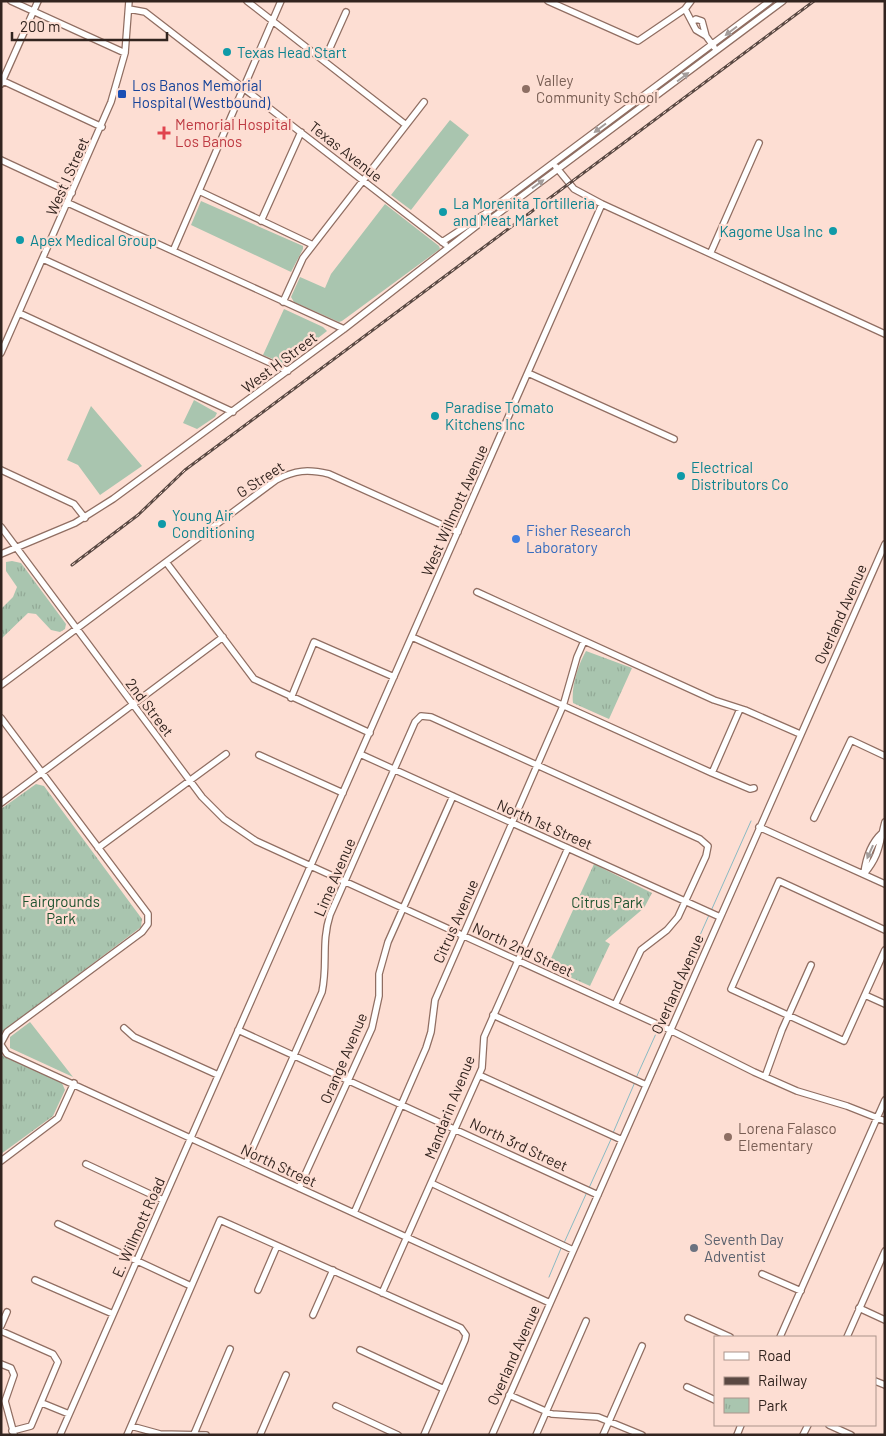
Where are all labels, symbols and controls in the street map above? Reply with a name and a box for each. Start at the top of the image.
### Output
scale bar [12,10,168,42]
text: 200 m [20,17,60,35]
one-way arrow [725,25,738,36]
place label: Texas Head Start [237,43,347,61]
marker: Texas Head Start [221,46,233,58]
place label: Valley Community School [536,71,658,106]
one-way arrow [676,71,689,82]
place label: Los Banos Memorial Hospital (Westbound) [132,76,270,111]
marker: Valley Community School [520,83,532,95]
marker: Los Banos Memorial Hospital (Westbound) [116,88,128,100]
place label: Memorial Hospital Los Banos [175,115,291,150]
street label: Texas Avenue [306,117,386,185]
one-way arrow [593,123,607,133]
marker: Memorial Hospital Los Banos [157,126,171,140]
street label: West I Street [42,134,92,218]
one-way arrow [531,179,545,189]
place label: La Morenita Tortilleria and Meat Market [453,194,595,229]
marker: La Morenita Tortilleria and Meat Market [437,206,449,218]
place label: Kagome Usa Inc [719,222,823,240]
marker: Kagome Usa Inc [827,225,839,237]
place label: Apex Medical Group [30,231,157,249]
marker: Apex Medical Group [14,234,26,246]
street label: West H Street [238,328,320,396]
place label: Paradise Tomato Kitchens Inc [445,398,554,433]
marker: Paradise Tomato Kitchens Inc [429,410,441,422]
street label: West Willmott Avenue [417,442,491,578]
street label: G Street [233,457,287,501]
place label: Electrical Distributors Co [691,458,789,493]
marker: Electrical Distributors Co [675,470,687,482]
place label: Young Air Conditioning [172,506,255,541]
marker: Young Air Conditioning [156,518,168,530]
place label: Fisher Research Laboratory [526,521,631,556]
marker: Fisher Research Laboratory [510,533,522,545]
street label: Overland Avenue [810,561,870,667]
street label: 2nd Street [122,674,178,740]
street label: North 1st Street [495,795,595,853]
street label: Lime Avenue [309,835,359,919]
one-way arrow [865,845,873,859]
street label: Citrus Avenue [429,876,481,966]
park label: Fairgrounds Park [22,892,100,927]
park label: Citrus Park [571,893,643,911]
street label: North 2nd Street [470,918,576,980]
street label: Overland Avenue [647,931,707,1037]
street label: Orange Avenue [316,1010,370,1106]
street label: Mandarin Avenue [420,1053,478,1161]
street label: North 3rd Street [467,1113,571,1175]
place label: Lorena Falasco Elementary [738,1119,837,1154]
marker: Lorena Falasco Elementary [722,1131,734,1143]
street label: North Street [238,1140,320,1190]
street label: E. Willmott Road [108,1174,168,1280]
place label: Seventh Day Adventist [704,1230,784,1265]
marker: Seventh Day Adventist [688,1242,700,1254]
street label: Overland Avenue [483,1302,543,1408]
legend [714,1336,876,1426]
text: Road [758,1346,791,1364]
text: Railway [758,1371,807,1389]
text: Park [758,1396,788,1414]

